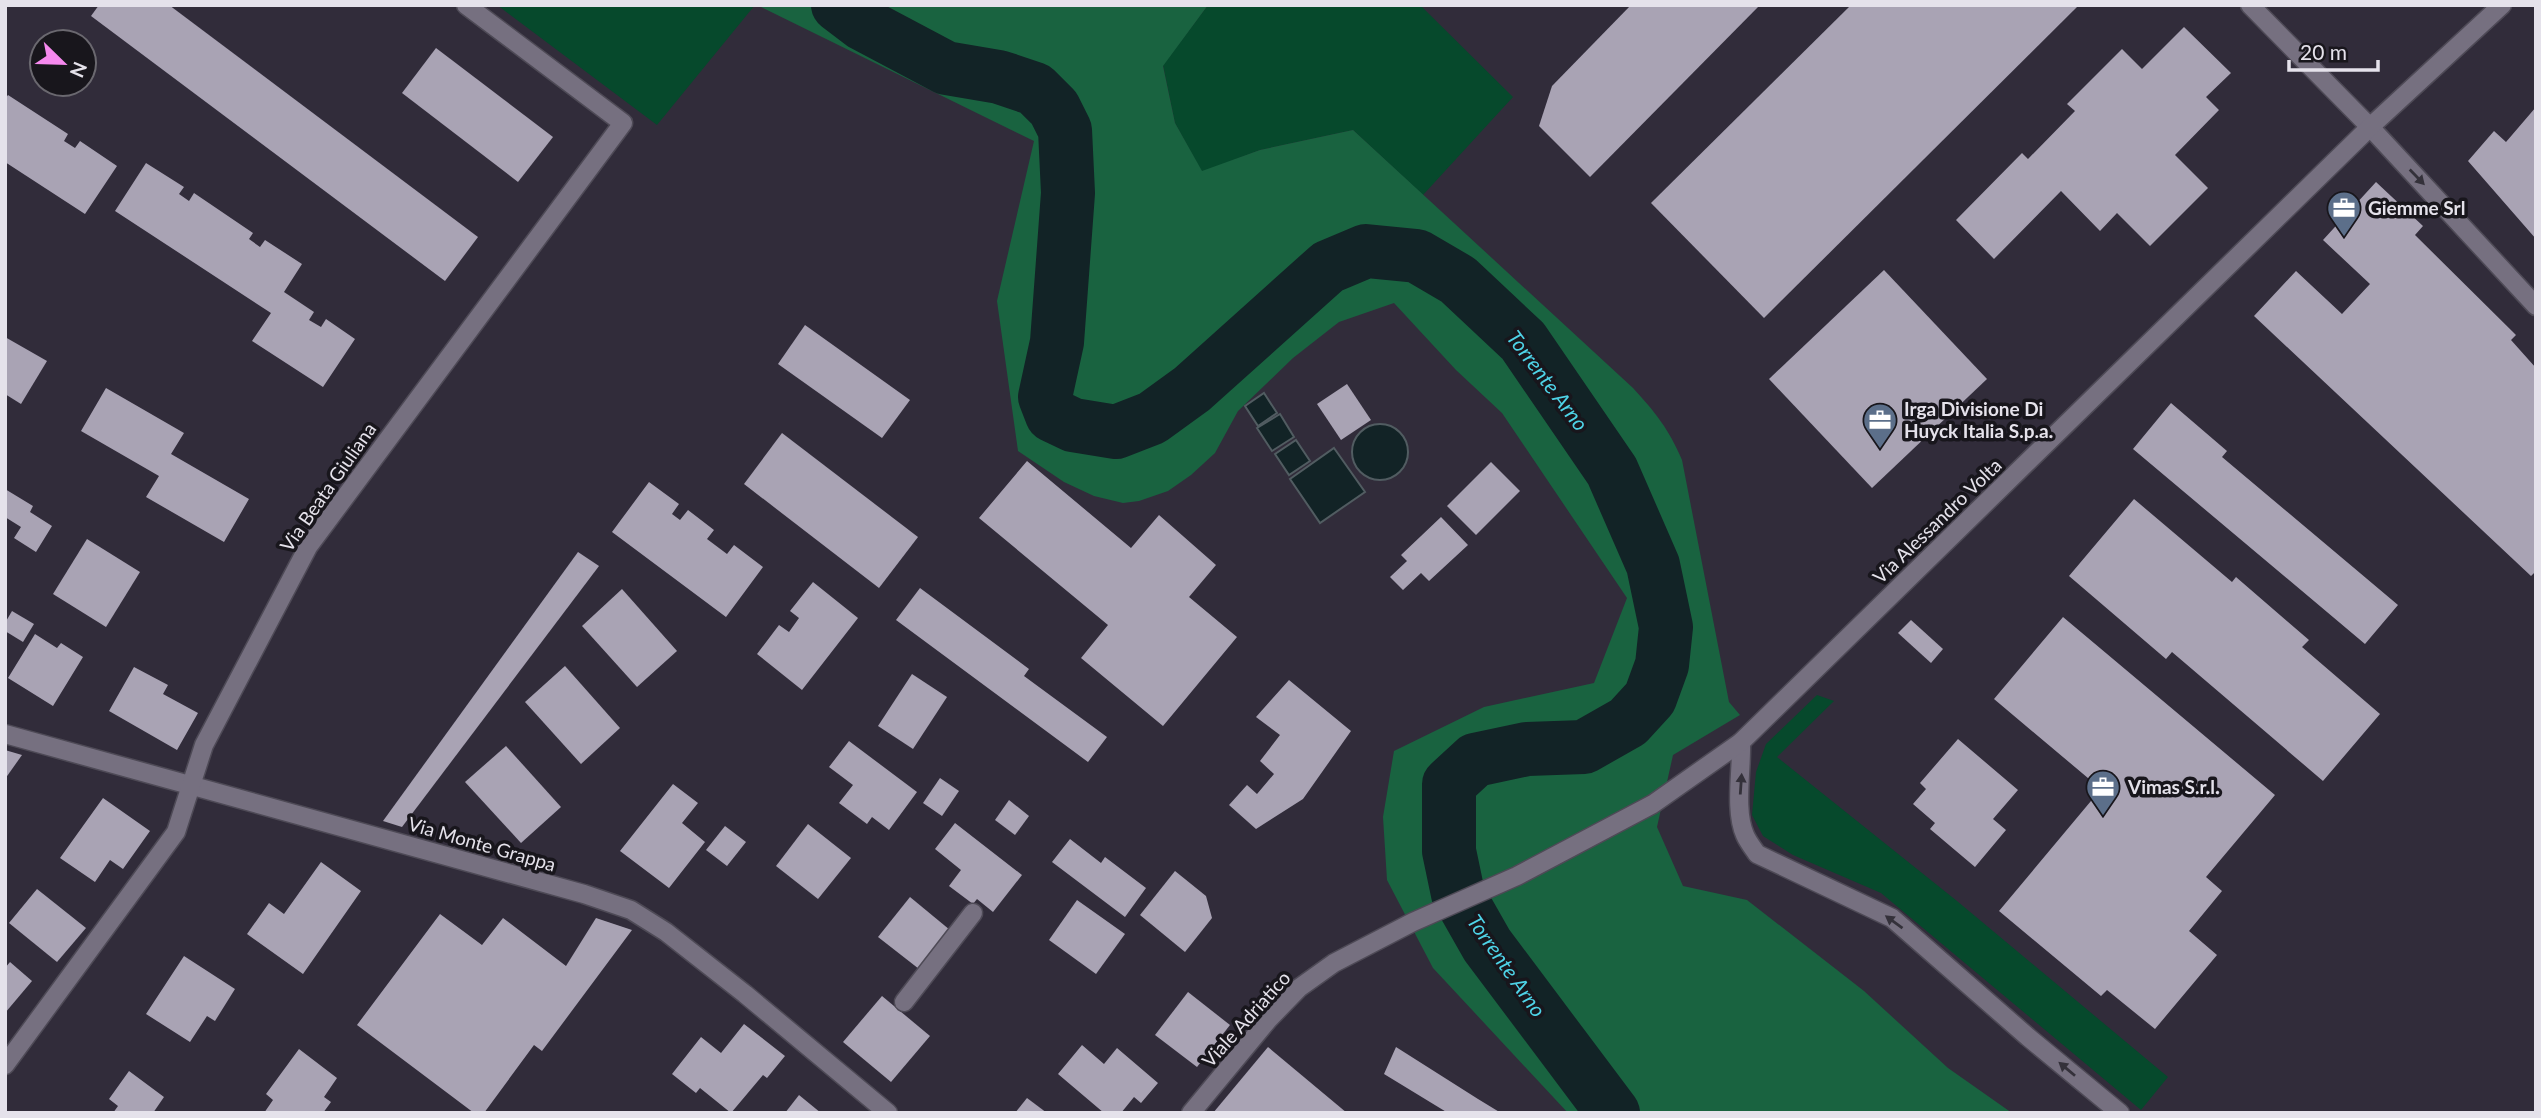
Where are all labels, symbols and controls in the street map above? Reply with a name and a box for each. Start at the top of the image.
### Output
north arrow [28,28,98,98]
scale bar [2289,28,2378,72]
text: 20 m [2300,39,2347,64]
text: N [66,59,93,81]
one-way arrow [2409,168,2425,186]
office icon: Giemme Srl [2325,189,2363,238]
place label: Giemme Srl [2368,196,2465,219]
water label: Torrente Arno [1502,325,1594,435]
place label: Irga Divisione Di Huyck Italia S.p.a. [1904,397,2053,442]
office icon: Irga Divisione Di Huyck Italia S.p.a. [1861,401,1899,450]
street label: Via Beata Giuliana [275,418,381,556]
street label: Via Alessandro Volta [1868,453,2006,588]
office icon: Vimas S.r.l. [2084,768,2122,817]
one-way arrow [1736,773,1747,795]
place label: Vimas S.r.l. [2127,775,2220,798]
street label: Via Monte Grappa [406,811,559,876]
water label: Torrente Arno [1463,909,1552,1021]
one-way arrow [1885,915,1903,929]
street label: Viale Adriatico [1197,966,1295,1071]
one-way arrow [2058,1062,2075,1077]

